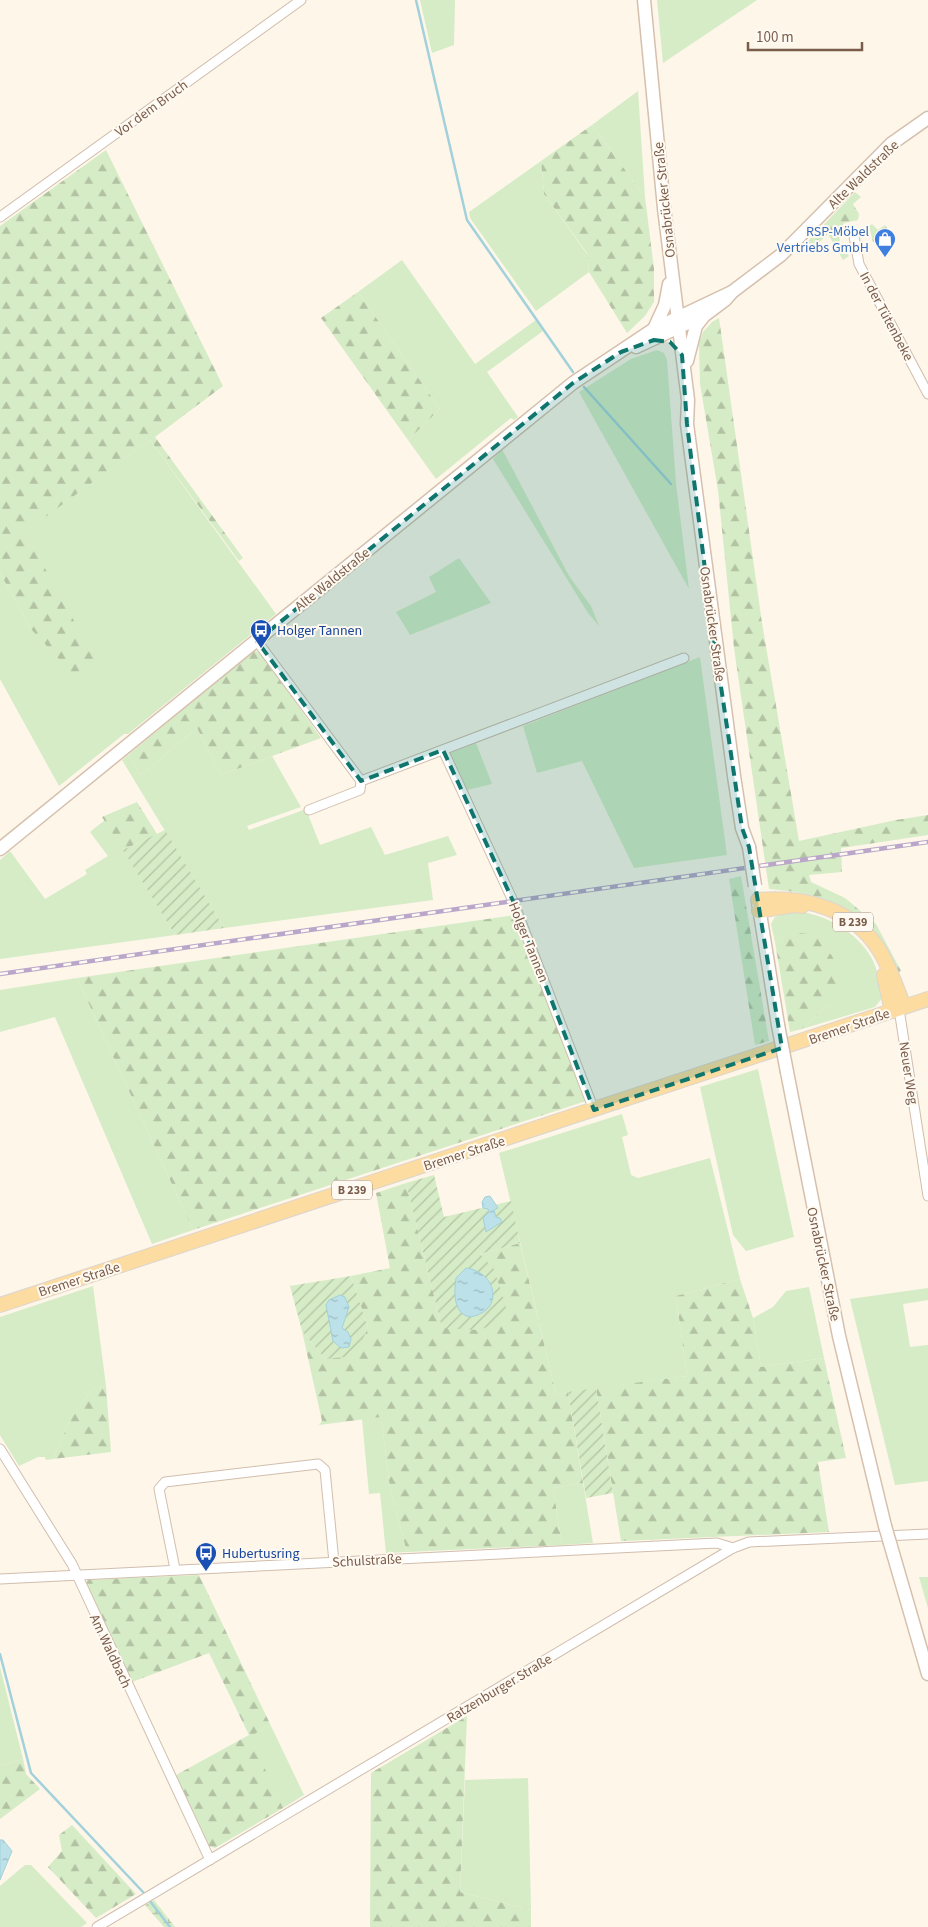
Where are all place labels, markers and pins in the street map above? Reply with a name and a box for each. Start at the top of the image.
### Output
place label: RSP-Möbel Vertriebs GmbH [777,222,869,258]
shop icon: RSP-Möbel Vertriebs GmbH [873,227,897,258]
bus stop icon: Holger Tannen [249,618,273,649]
place label: Holger Tannen [277,621,362,641]
bus stop icon: Hubertusring [194,1541,218,1572]
place label: Hubertusring [222,1544,300,1564]

